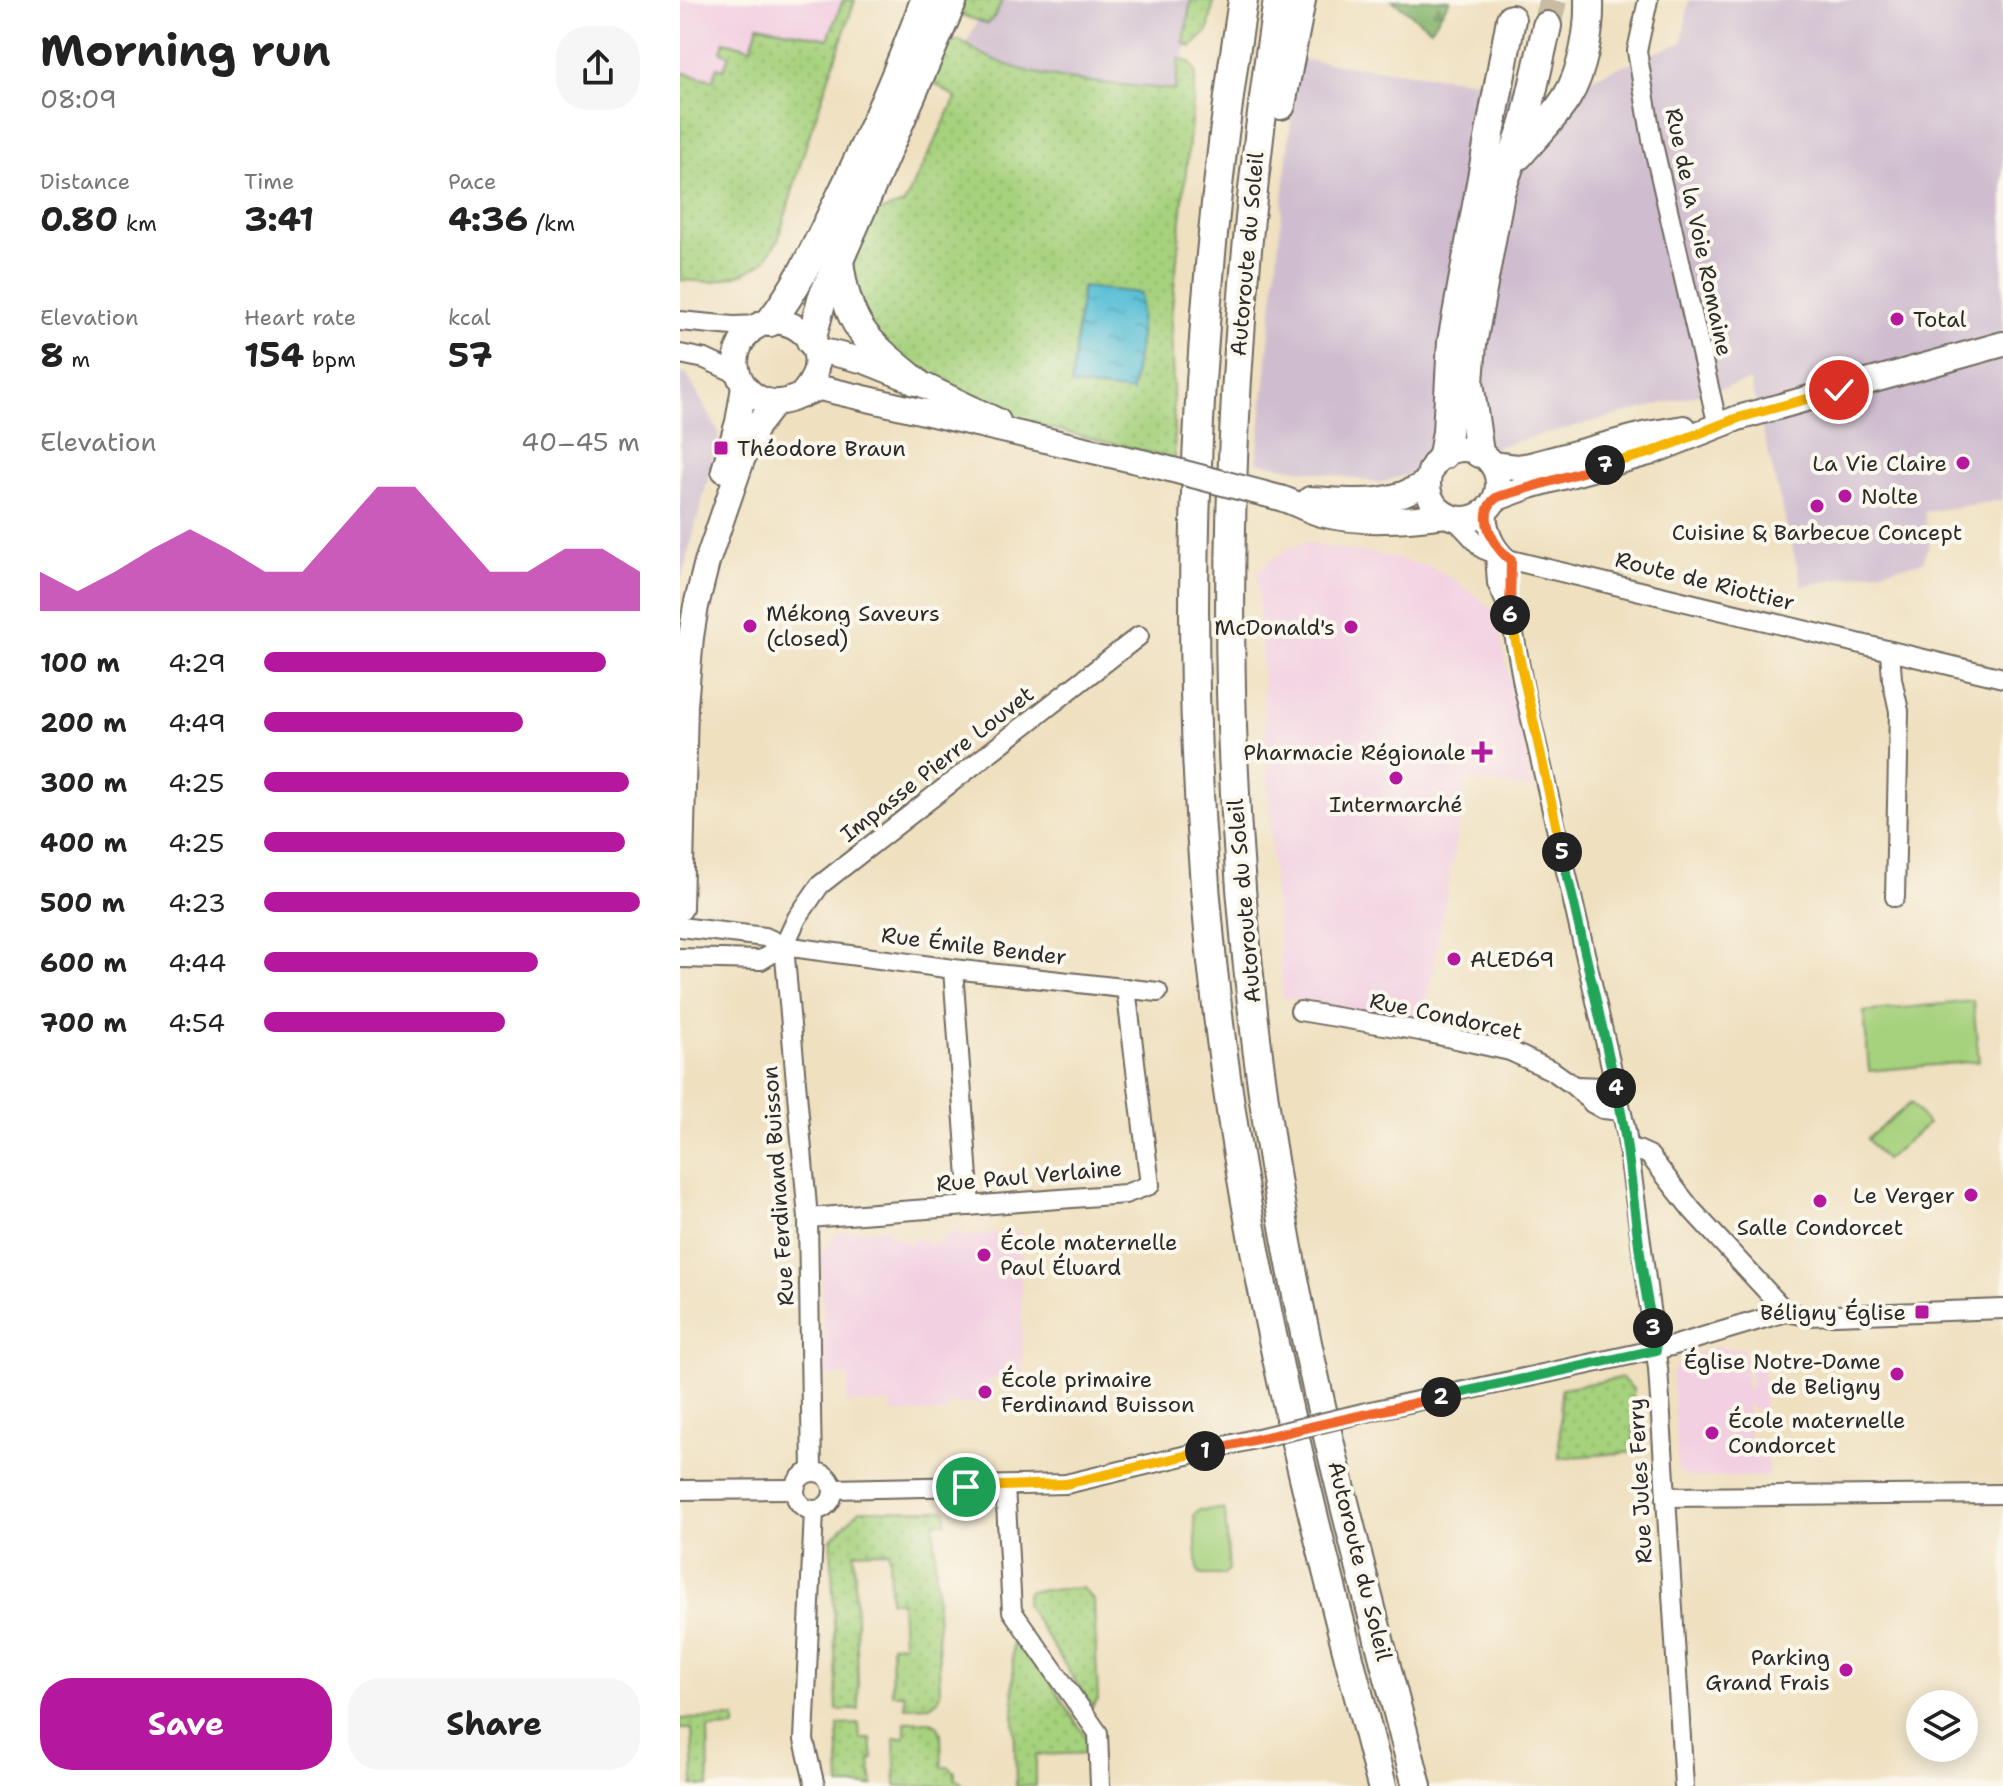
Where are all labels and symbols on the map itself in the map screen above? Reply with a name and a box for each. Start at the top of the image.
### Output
street label: Rue de la Voie Romaine [1659,105,1739,359]
street label: Autoroute du Soleil [1224,150,1270,357]
place label: Total [1913,305,1967,334]
marker: Total [1888,310,1906,328]
pin [1805,356,1873,424]
place label: Théodore Braun [737,434,906,463]
marker: Théodore Braun [712,439,730,457]
pin: 7 [1585,445,1625,485]
place label: La Vie Claire [1812,449,1947,478]
marker: La Vie Claire [1954,454,1972,472]
place label: Nolte [1861,482,1919,511]
marker: Nolte [1836,487,1854,505]
marker: Cuisine & Barbecue Concept [1808,497,1826,515]
place label: Cuisine & Barbecue Concept [1672,518,1962,547]
street label: Route de Riottier [1612,545,1798,617]
pin: 6 [1490,595,1530,635]
place label: Mékong Saveurs (closed) [766,599,940,653]
place label: McDonald's [1214,613,1335,642]
marker: Mékong Saveurs (closed) [741,617,759,635]
marker: McDonald's [1342,618,1360,636]
street label: Impasse Pierre Louvet [834,679,1040,849]
place label: Pharmacie Régionale [1243,738,1466,767]
marker: Pharmacie Régionale [1473,743,1491,761]
marker: Intermarché [1387,769,1405,787]
place label: Intermarché [1329,790,1463,819]
street label: Autoroute du Soleil [1221,797,1267,1004]
pin: 5 [1542,832,1582,872]
street label: Rue Émile Bender [880,920,1068,972]
place label: ALED69 [1470,945,1554,974]
marker: ALED69 [1445,950,1463,968]
street label: Rue Condorcet [1367,986,1525,1046]
street label: Rue Ferdinand Buisson [755,1065,801,1307]
pin: 4 [1596,1068,1636,1108]
street label: Rue Paul Verlaine [935,1153,1123,1199]
place label: Le Verger [1853,1181,1955,1210]
marker: Le Verger [1962,1186,1980,1204]
marker: Salle Condorcet [1811,1192,1829,1210]
place label: Salle Condorcet [1737,1213,1903,1242]
place label: École maternelle Paul Éluard [1000,1228,1178,1282]
marker: École maternelle Paul Éluard [975,1246,993,1264]
place label: Béligny Église [1760,1298,1906,1327]
marker: Béligny Église [1913,1303,1931,1321]
pin: 3 [1633,1308,1673,1348]
place label: Église Notre-Dame de Beligny [1684,1347,1881,1401]
place label: École primaire Ferdinand Buisson [1001,1365,1194,1419]
marker: Église Notre-Dame de Beligny [1888,1365,1906,1383]
pin: 2 [1421,1377,1461,1417]
marker: École primaire Ferdinand Buisson [976,1383,994,1401]
street label: Rue Jules Ferry [1621,1398,1659,1564]
place label: École maternelle Condorcet [1728,1406,1906,1460]
marker: École maternelle Condorcet [1703,1424,1721,1442]
pin: 1 [1185,1431,1225,1471]
pin [932,1453,1000,1521]
street label: Autoroute du Soleil [1321,1458,1399,1664]
place label: Parking Grand Frais [1705,1643,1830,1697]
marker: Parking Grand Frais [1837,1661,1855,1679]

